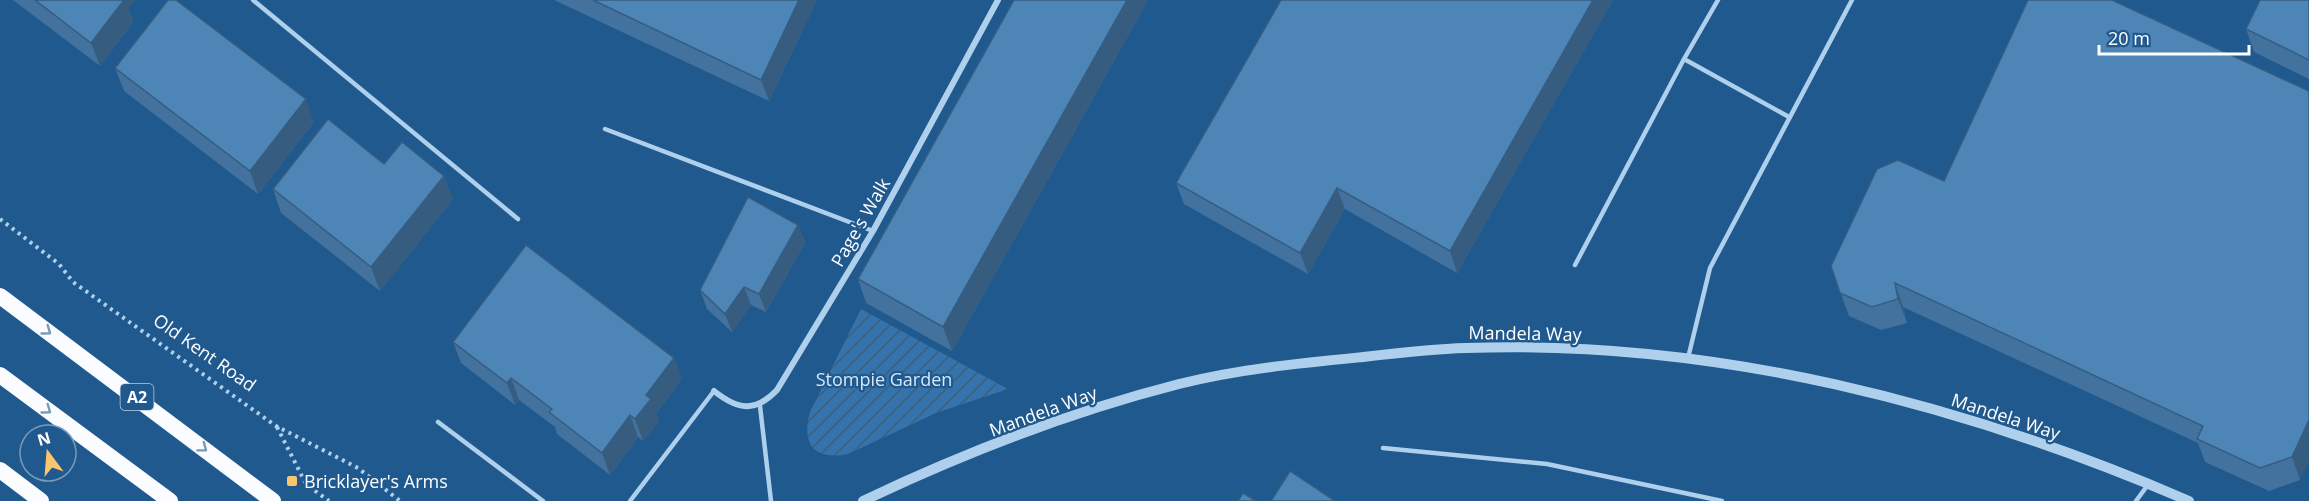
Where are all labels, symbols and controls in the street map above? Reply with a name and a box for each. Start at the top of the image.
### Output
scale bar [2099,18,2249,56]
text: 20 m [2108,26,2150,50]
street label: Page's Walk [825,173,895,271]
street label: Old Kent Road [149,308,261,396]
street label: Mandela Way [1468,320,1583,346]
one-way arrow [41,324,52,335]
park label: Stompie Garden [816,367,952,391]
street label: Mandela Way [986,380,1101,442]
road number: A2 [120,384,154,410]
street label: Mandela Way [1948,387,2064,445]
one-way arrow [40,403,51,414]
north arrow [18,423,78,483]
text: N [35,426,53,451]
one-way arrow [197,440,208,451]
place label: Bricklayer's Arms [304,469,448,493]
marker: Bricklayer's Arms [285,474,299,488]

